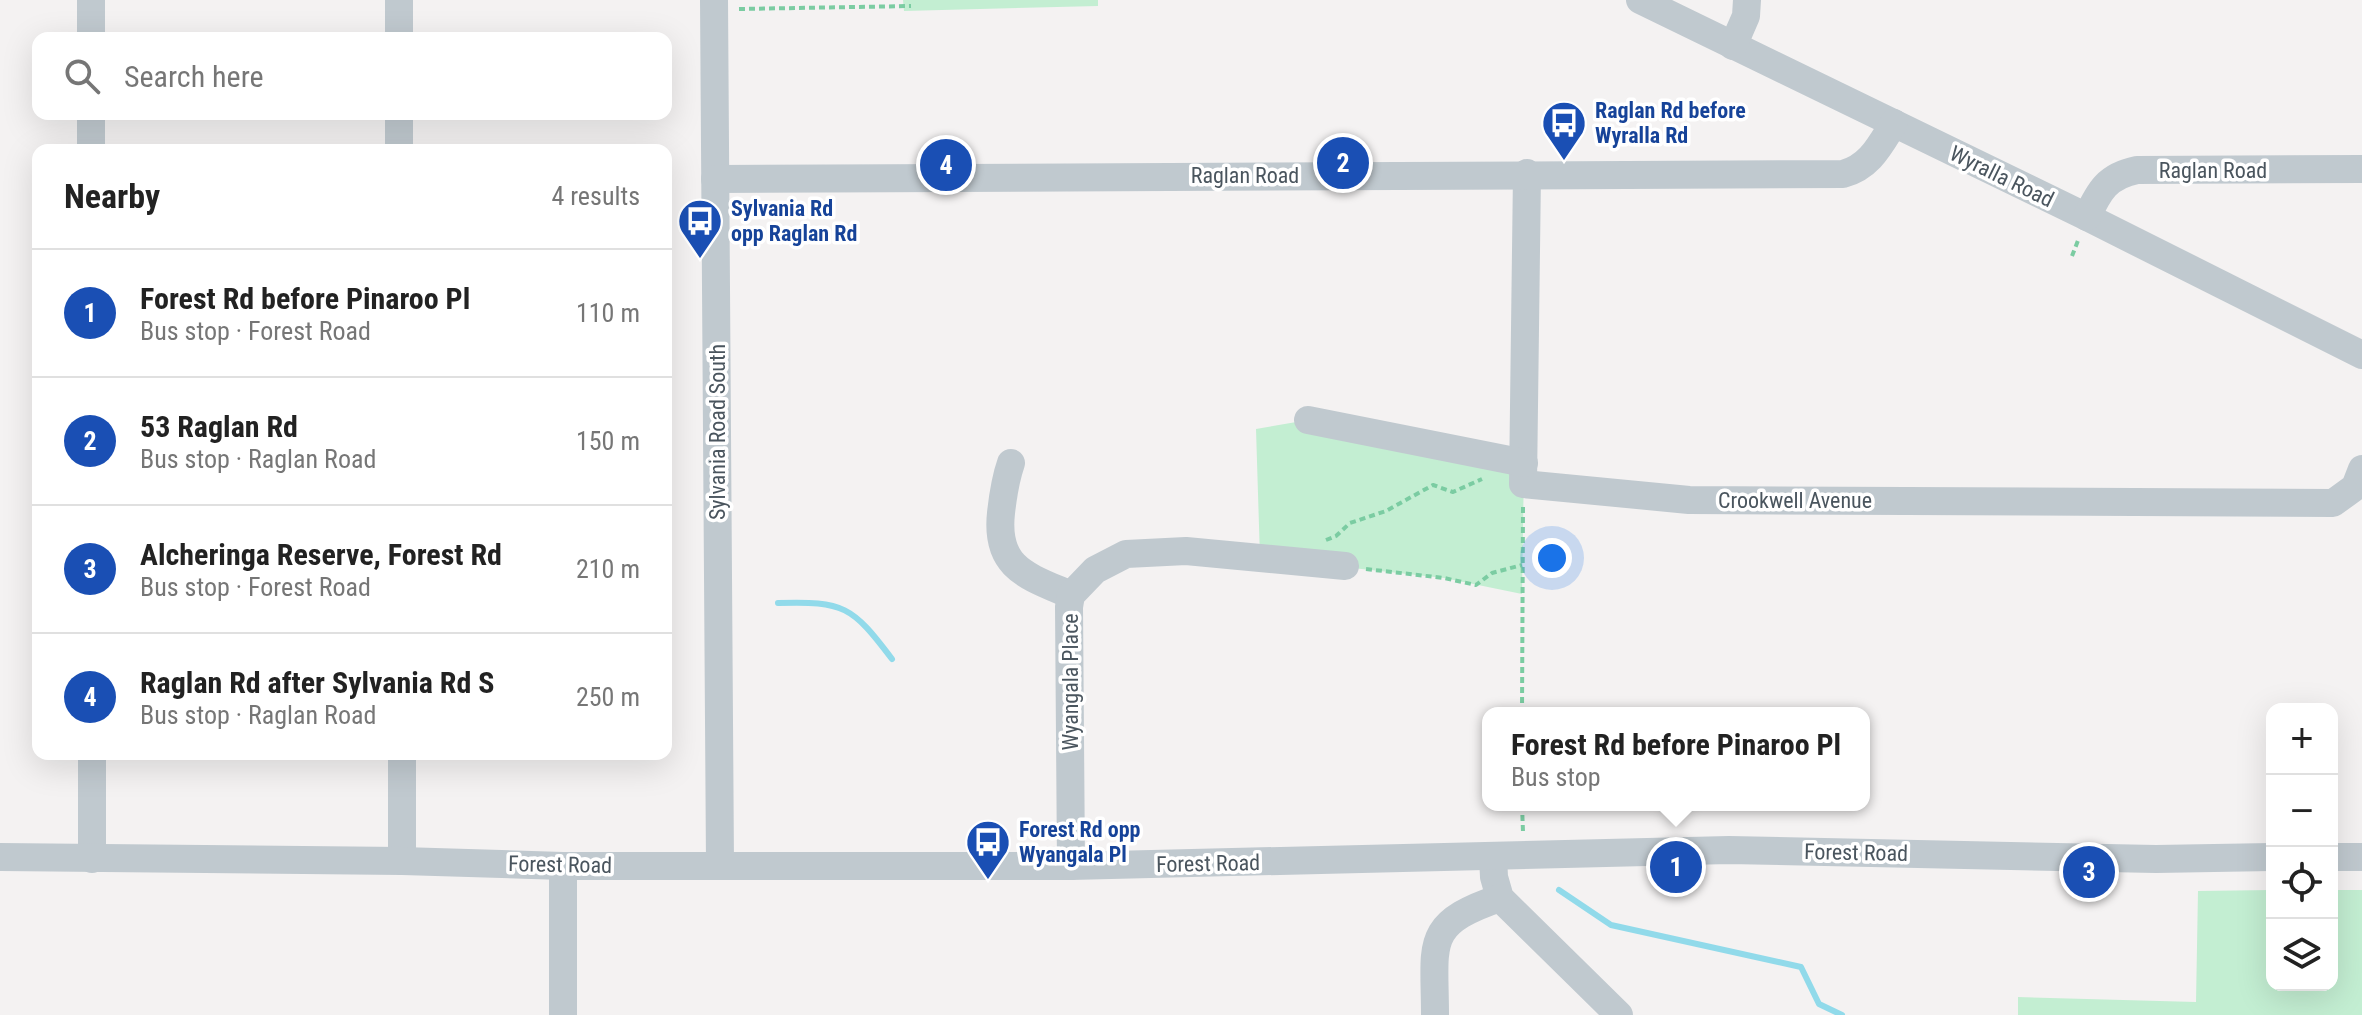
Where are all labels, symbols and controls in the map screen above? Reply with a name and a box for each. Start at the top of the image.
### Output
search box [32,32,672,120]
icon: search [60,54,104,98]
text: Search here [124,59,264,94]
place label: Raglan Rd before Wyralla Rd [1595,98,1746,148]
bus stop icon: Raglan Rd before Wyralla Rd [1540,99,1588,162]
pin: 2 [1317,133,1369,193]
pin: 4 [920,135,972,195]
street label: Wyralla Road [1946,141,2058,212]
street label: Raglan Road [2159,158,2267,183]
street label: Raglan Road [1191,163,1299,188]
text: Nearby [64,176,160,216]
text: 4 results [551,181,640,211]
place label: Sylvania Rd opp Raglan Rd [731,196,857,246]
bus stop icon: Sylvania Rd opp Raglan Rd [676,197,724,260]
text: Forest Rd before Pinaroo Pl [140,281,470,316]
text: 1 [83,298,97,328]
text: 110 m [576,298,640,328]
text: Bus stop · Forest Road [140,316,371,346]
street label: Sylvania Road South [705,344,730,520]
text: 53 Raglan Rd [140,409,298,444]
text: 2 [83,426,97,456]
text: 150 m [576,426,640,456]
text: Bus stop · Raglan Road [140,444,376,474]
street label: Crookwell Avenue [1718,488,1872,513]
text: Alcheringa Reserve, Forest Rd [140,537,502,572]
your location [1532,538,1572,578]
text: 3 [83,554,97,584]
text: 210 m [576,554,640,584]
text: Bus stop · Forest Road [140,572,371,602]
street label: Wyangala Place [1058,613,1083,751]
text: Raglan Rd after Sylvania Rd S [140,665,494,700]
text: 4 [83,682,97,712]
text: 250 m [576,682,640,712]
text: Bus stop · Raglan Road [140,700,376,730]
map controls [2266,703,2338,991]
button: + [2266,703,2338,775]
popup [1482,707,1870,811]
text: Forest Rd before Pinaroo Pl [1511,727,1841,762]
text: Bus stop [1511,762,1601,792]
button: − [2266,775,2338,847]
place label: Forest Rd opp Wyangala Pl [1019,817,1141,867]
bus stop icon: Forest Rd opp Wyangala Pl [964,818,1012,881]
pin: 1 [1650,837,1702,897]
street label: Forest Road [1804,839,1908,866]
pin: 3 [2063,842,2115,902]
button: locate [2266,847,2338,919]
street label: Forest Road [1156,850,1260,877]
street label: Forest Road [508,851,612,878]
button: layers [2266,919,2338,991]

